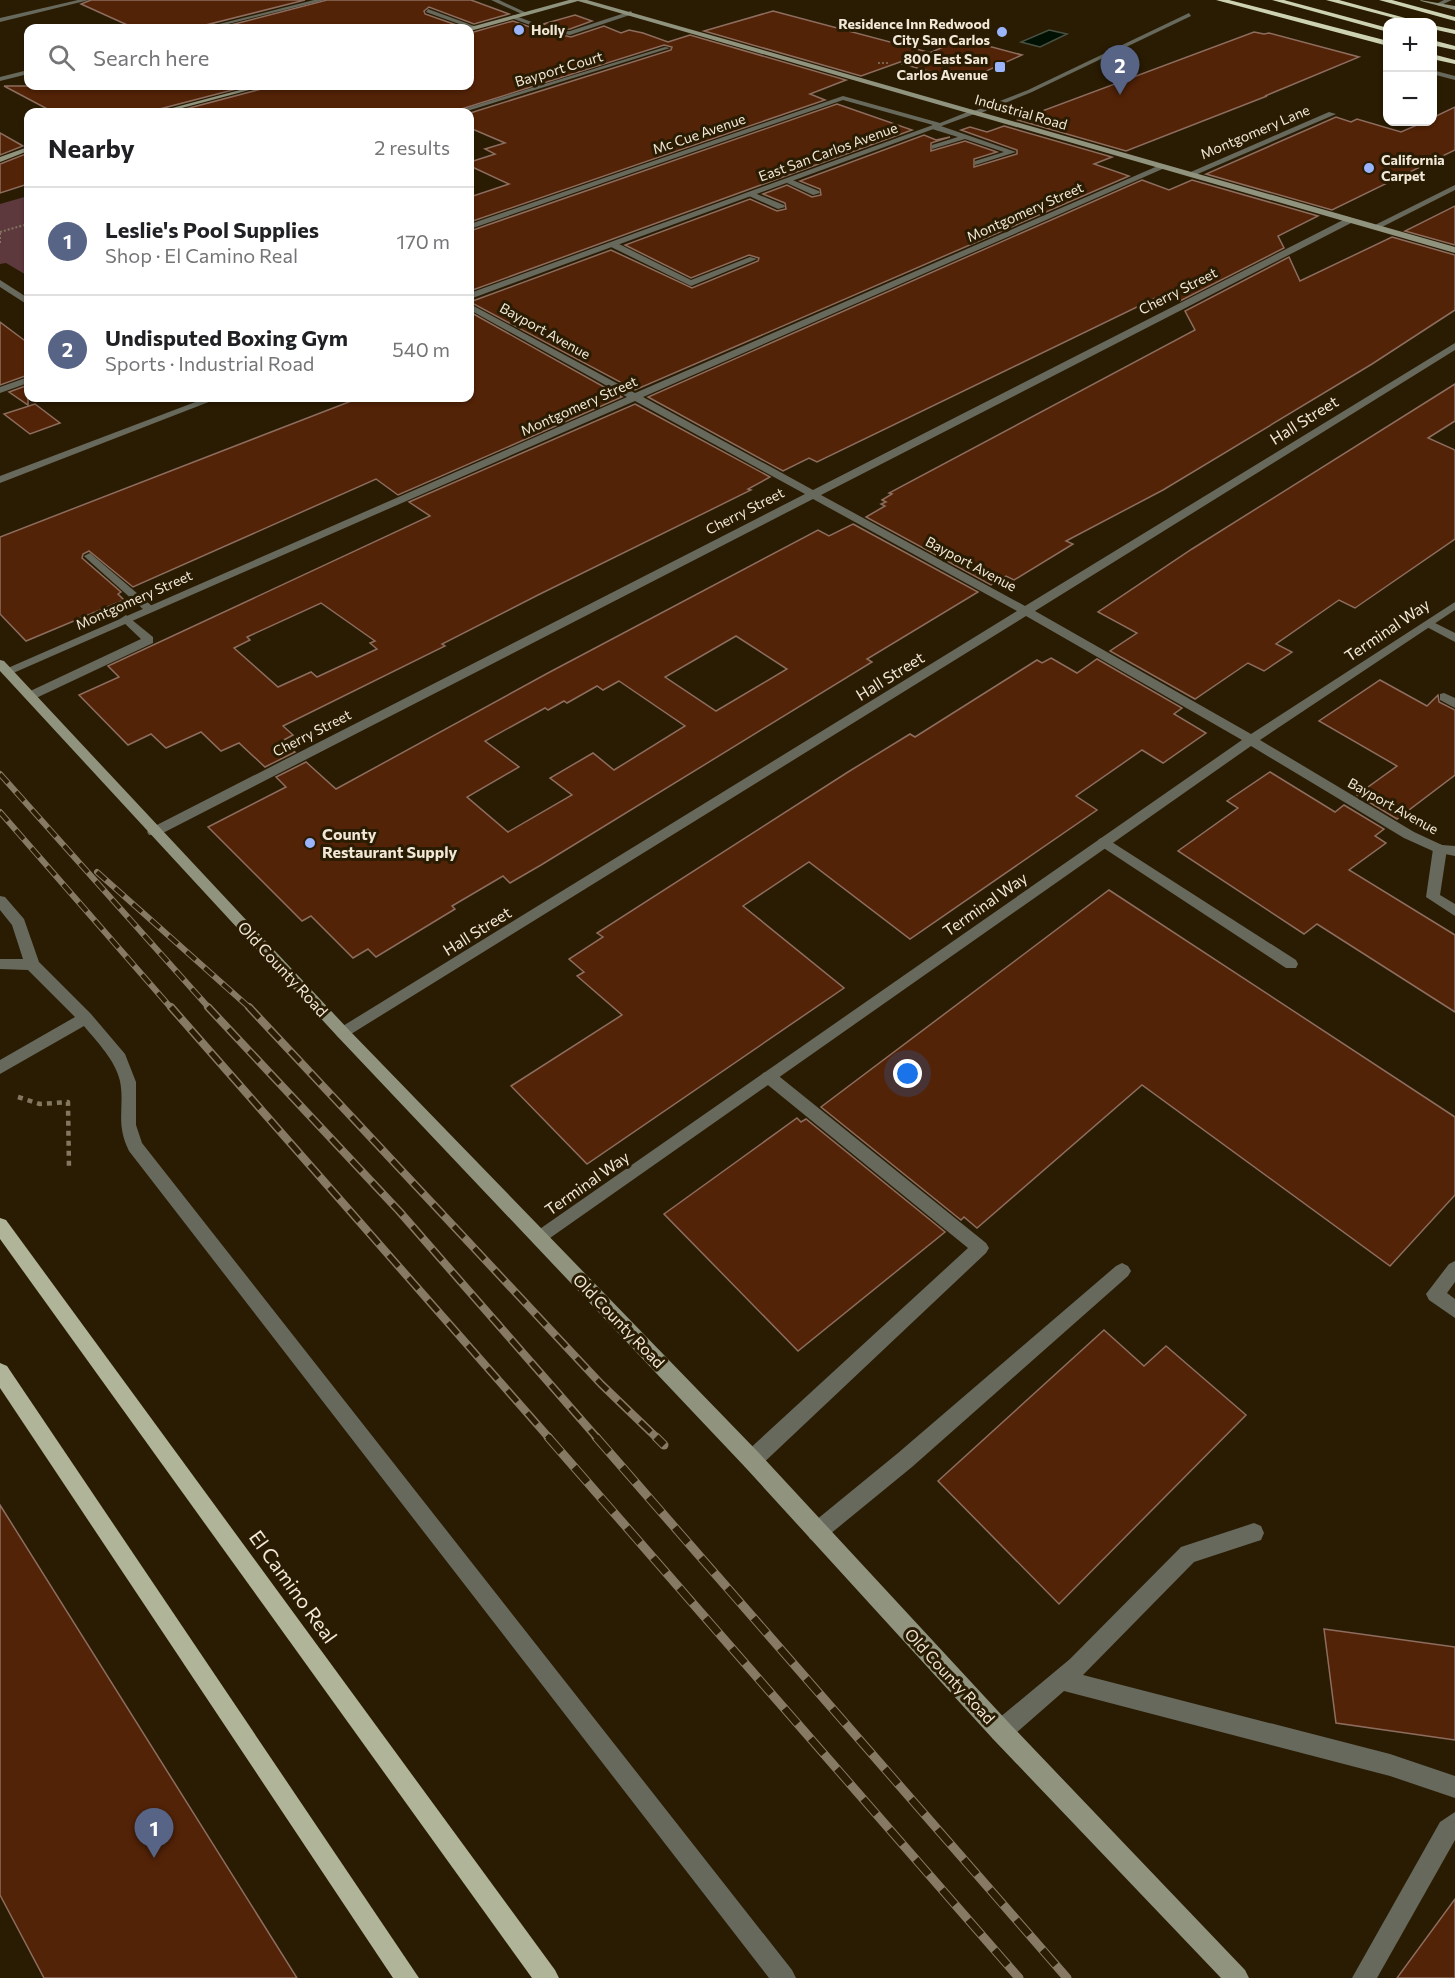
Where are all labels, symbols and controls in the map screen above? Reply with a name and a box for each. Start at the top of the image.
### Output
place label: Residence Inn Redwood City San Carlos [838,15,990,48]
map controls [1383,18,1437,126]
button: + [1383,18,1437,72]
place label: Holly [531,21,565,38]
marker: Holly [512,23,526,37]
search box [24,24,474,90]
marker: Residence Inn Redwood City San Carlos [995,25,1009,39]
icon: search [45,41,78,74]
text: Search here [93,44,209,71]
pin: 2 [1100,46,1140,95]
street label: Bayport Court [513,47,605,90]
place label: 800 East San Carlos Avenue [897,50,988,83]
marker: 800 East San Carlos Avenue [993,60,1007,74]
button: − [1383,72,1437,126]
street label: Industrial Road [973,90,1069,133]
street label: Montgomery Lane [1198,101,1312,162]
street label: Mc Cue Avenue [650,110,748,157]
street label: East San Carlos Avenue [756,118,900,185]
text: Nearby [48,132,135,163]
text: 2 results [374,135,450,159]
place label: California Carpet [1381,151,1445,184]
marker: California Carpet [1362,161,1376,175]
street label: Montgomery Street [964,178,1086,245]
text: Leslie's Pool Supplies [105,216,319,243]
text: 1 [63,229,72,253]
text: 170 m [397,229,450,253]
text: Shop · El Camino Real [105,243,298,267]
street label: Cherry Street [1136,263,1220,318]
street label: Bayport Avenue [497,299,593,362]
text: Undisputed Boxing Gym [105,324,348,351]
text: 2 [62,337,73,361]
text: 540 m [392,337,450,361]
text: Sports · Industrial Road [105,351,314,375]
street label: Montgomery Street [518,372,640,439]
street label: Hall Street [1266,391,1342,448]
street label: Cherry Street [703,483,787,538]
street label: Bayport Avenue [923,532,1020,595]
street label: Montgomery Street [73,566,195,633]
street label: Terminal Way [1341,594,1433,665]
street label: Hall Street [852,647,928,704]
street label: Cherry Street [270,705,354,760]
street label: Bayport Avenue [1345,774,1441,837]
place label: County Restaurant Supply [322,824,458,861]
marker: County Restaurant Supply [303,836,317,850]
street label: Terminal Way [939,868,1031,940]
street label: Hall Street [439,902,515,959]
street label: Old County Road [234,917,332,1020]
your location [893,1059,922,1088]
street label: Terminal Way [541,1147,633,1219]
street label: Old County Road [570,1270,669,1372]
street label: El Camino Real [245,1525,343,1648]
street label: Old County Road [901,1624,999,1727]
pin: 1 [134,1808,174,1858]

